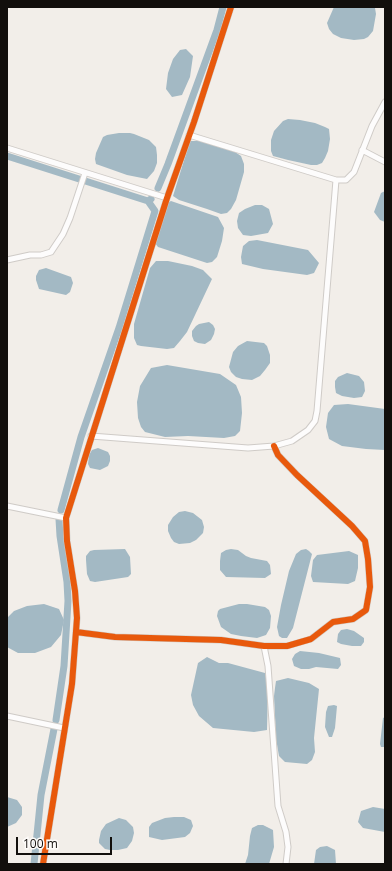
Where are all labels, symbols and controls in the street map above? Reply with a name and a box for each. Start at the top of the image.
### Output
scale bar [18,829,114,855]
text: 100 m [23,835,58,852]

